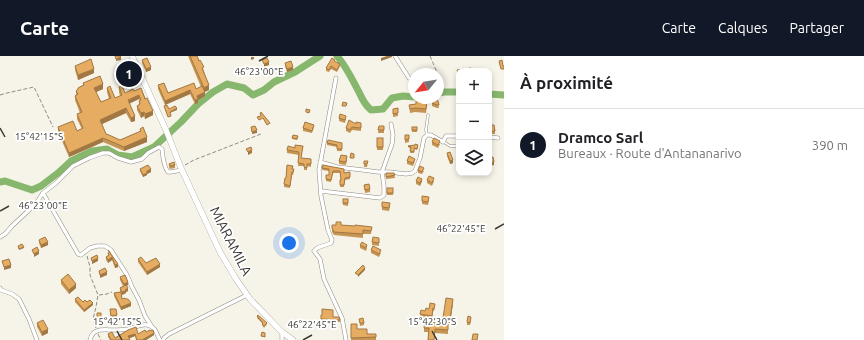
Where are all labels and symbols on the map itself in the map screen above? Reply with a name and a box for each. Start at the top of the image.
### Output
pin: 1 [116,59,142,89]
text: 46°23'00"E [234,66,284,77]
north arrow [408,68,444,104]
text: 15°42'15"S [15,131,63,142]
text: 46°23'00"E [18,200,68,211]
street label: MIARAMILA [207,204,255,278]
text: 46°22'45"E [436,223,486,234]
your location [279,233,299,253]
text: 15°42'15"S [93,316,141,327]
text: 15°42'30"S [408,316,456,327]
text: 46°22'45"E [287,319,337,330]

